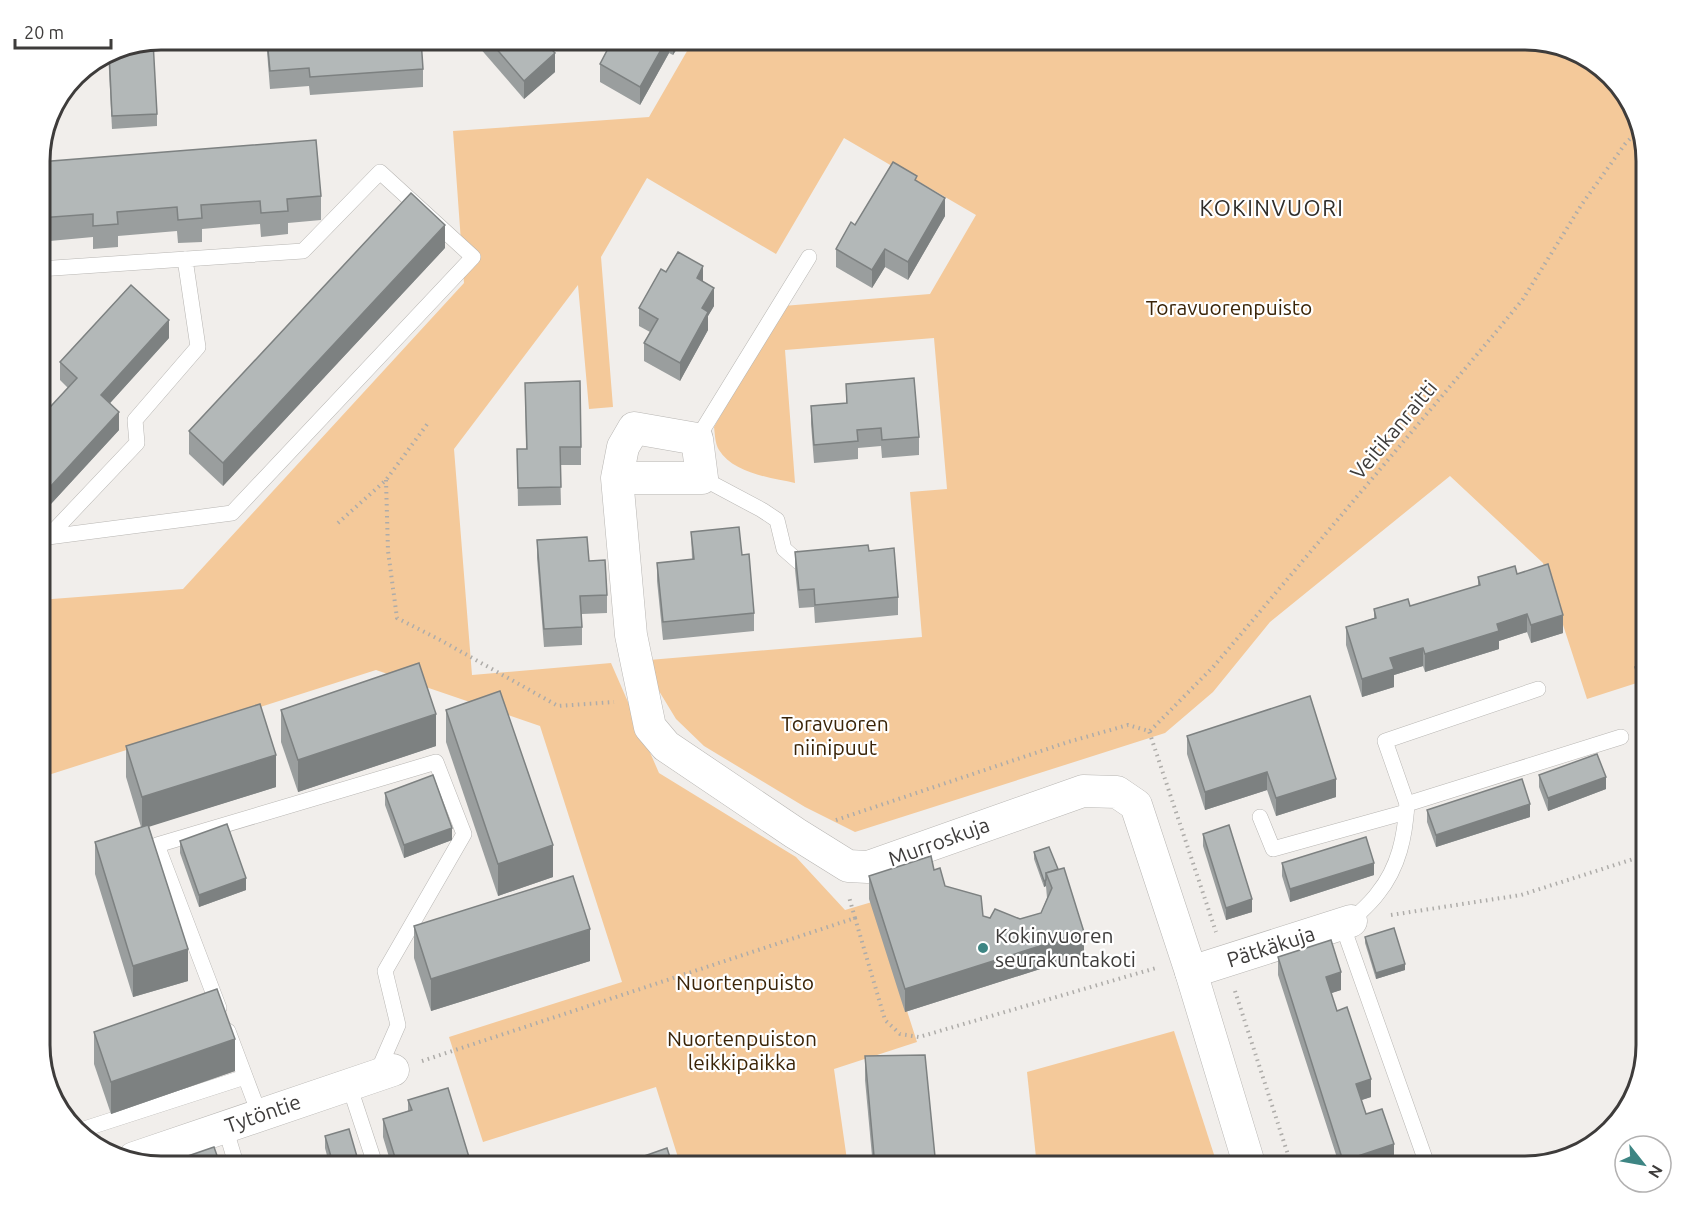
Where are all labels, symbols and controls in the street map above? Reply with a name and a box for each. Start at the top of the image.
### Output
scale bar [15,12,111,50]
text: 20 m [24,22,64,42]
district label: KOKINVUORI [1199,195,1345,220]
park label: Toravuorenpuisto [1146,295,1312,319]
street label: Veitikanraitti [1345,375,1441,484]
park label: Toravuoren niinipuut [781,711,889,759]
street label: Murroskuja [885,812,993,870]
street label: Pätkäkuja [1224,921,1318,972]
place label: Kokinvuoren seurakuntakoti [995,923,1136,971]
marker: Kokinvuoren seurakuntakoti [976,941,990,955]
park label: Nuortenpuisto [676,970,814,994]
park label: Nuortenpuiston leikkipaikka [667,1026,817,1074]
street label: Tytöntie [221,1089,304,1137]
north arrow [1613,1134,1673,1194]
text: N [1645,1162,1667,1181]

